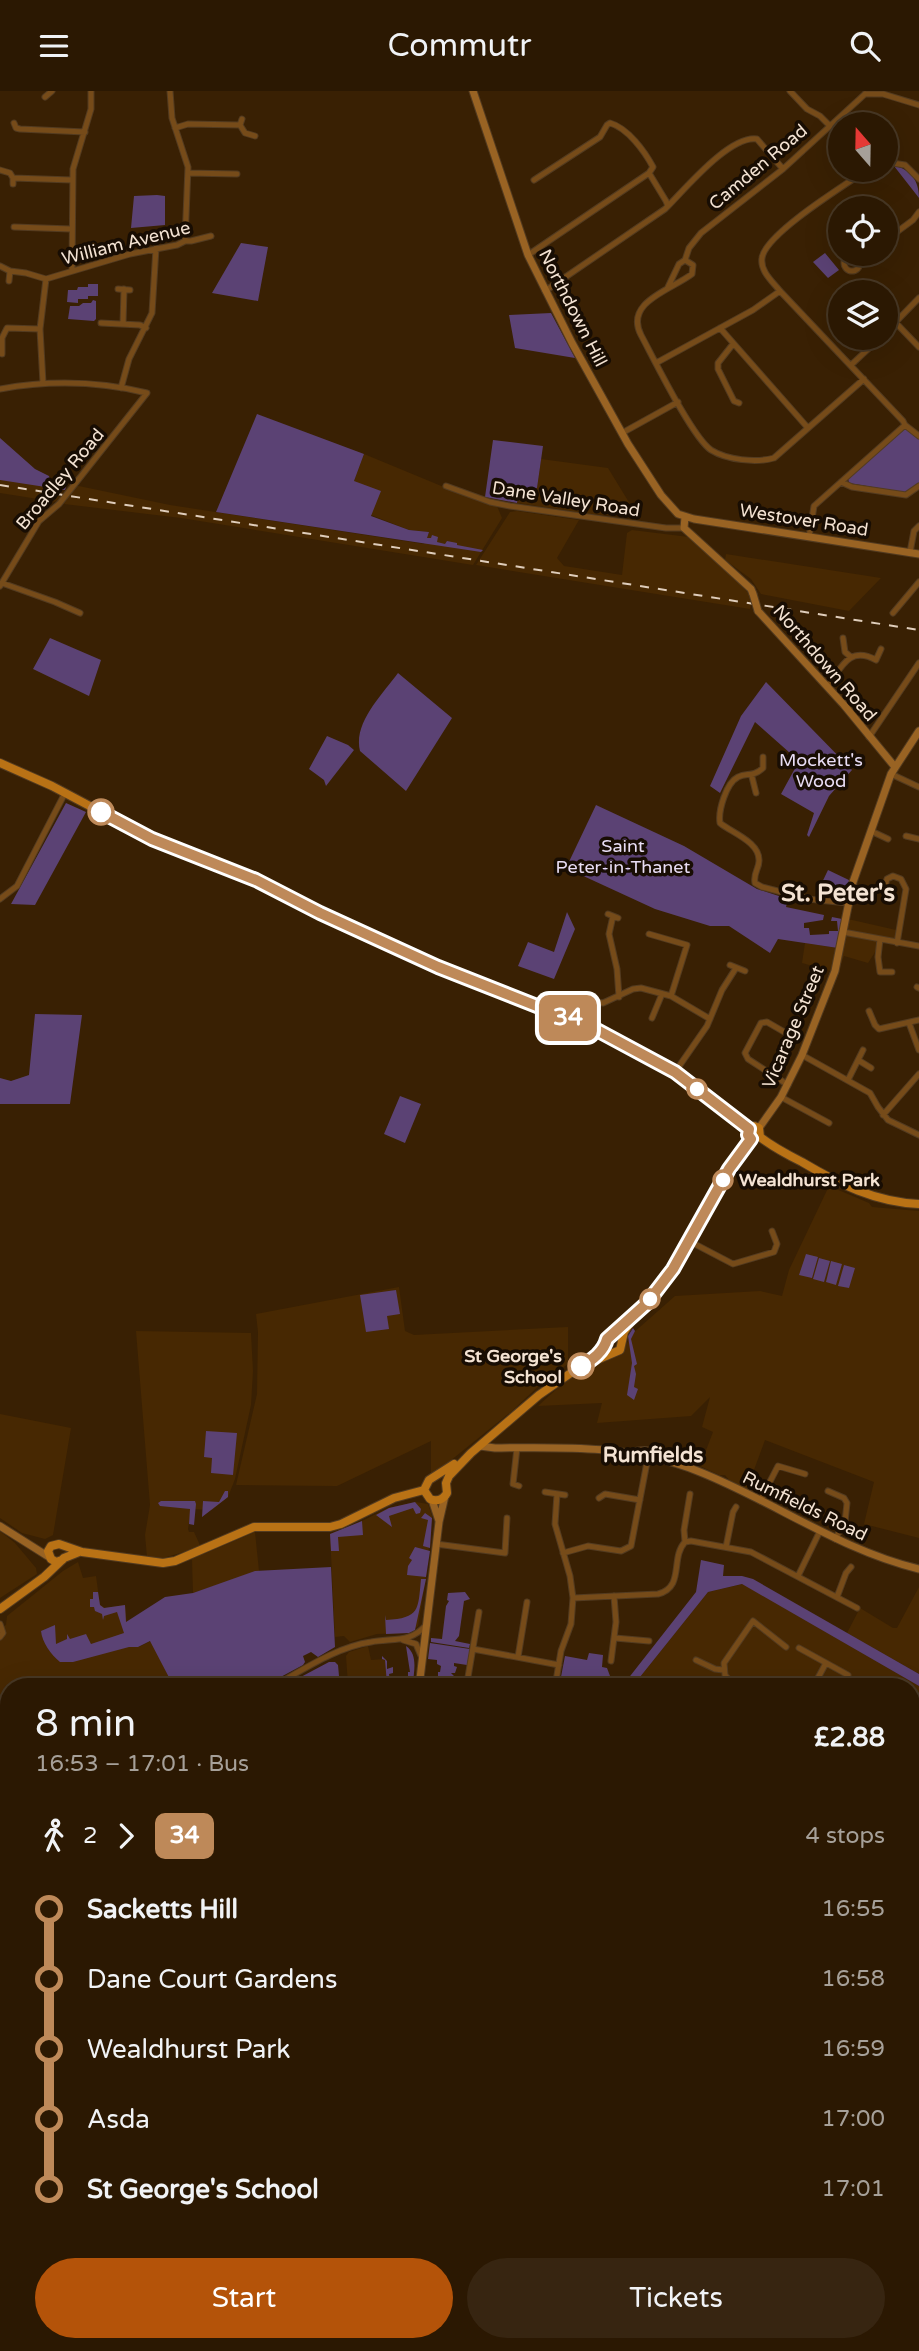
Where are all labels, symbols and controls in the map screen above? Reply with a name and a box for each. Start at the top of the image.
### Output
icon: menu [35,27,73,65]
text: Commutr [388,27,531,65]
icon: search [846,27,884,65]
north arrow [828,112,898,182]
map controls [828,112,898,350]
street label: Camden Road [704,119,812,215]
button: locate [828,196,898,266]
street label: William Avenue [59,216,193,270]
street label: Northdown Hill [534,246,612,370]
button: layers [828,280,898,350]
street label: Broadley Road [11,424,109,534]
street label: Dane Valley Road [490,476,642,522]
street label: Westover Road [738,499,870,541]
street label: Northdown Road [768,600,882,726]
park label: Mockett's Wood [779,749,863,792]
unlabelled marker [88,799,114,825]
park label: Saint Peter-in-Thanet [556,835,691,878]
district label: St. Peter's [781,879,895,908]
street label: Vicarage Street [757,962,829,1092]
line badge: 34 [536,995,600,1041]
text: 34 [553,1003,583,1032]
unlabelled marker [687,1079,707,1099]
place label: Wealdhurst Park [739,1169,880,1191]
marker: Wealdhurst Park [713,1170,733,1190]
unlabelled marker [640,1289,660,1309]
place label: St George's School [464,1345,562,1388]
marker: St George's School [568,1353,594,1379]
district label: Rumfields [603,1443,703,1468]
street label: Rumfields Road [739,1466,871,1546]
text: 8 min [35,1701,136,1747]
text: £2.88 [814,1722,885,1753]
text: 16:53 – 17:01 · Bus [35,1750,249,1778]
icon: walk [35,1817,73,1855]
icon: forward [107,1817,145,1855]
text: 34 [169,1821,200,1850]
text: 2 [83,1822,97,1850]
text: 4 stops [805,1822,885,1850]
text: Sacketts Hill [87,1894,238,1925]
text: 16:55 [821,1895,885,1923]
text: Dane Court Gardens [87,1964,337,1995]
text: 16:58 [821,1965,885,1993]
text: Wealdhurst Park [87,2034,290,2065]
text: 16:59 [821,2035,885,2063]
text: Asda [87,2104,150,2135]
text: 17:00 [821,2105,885,2133]
text: St George's School [87,2174,319,2205]
text: 17:01 [821,2175,885,2203]
button: Start [35,2258,453,2338]
button: Tickets [467,2258,885,2338]

